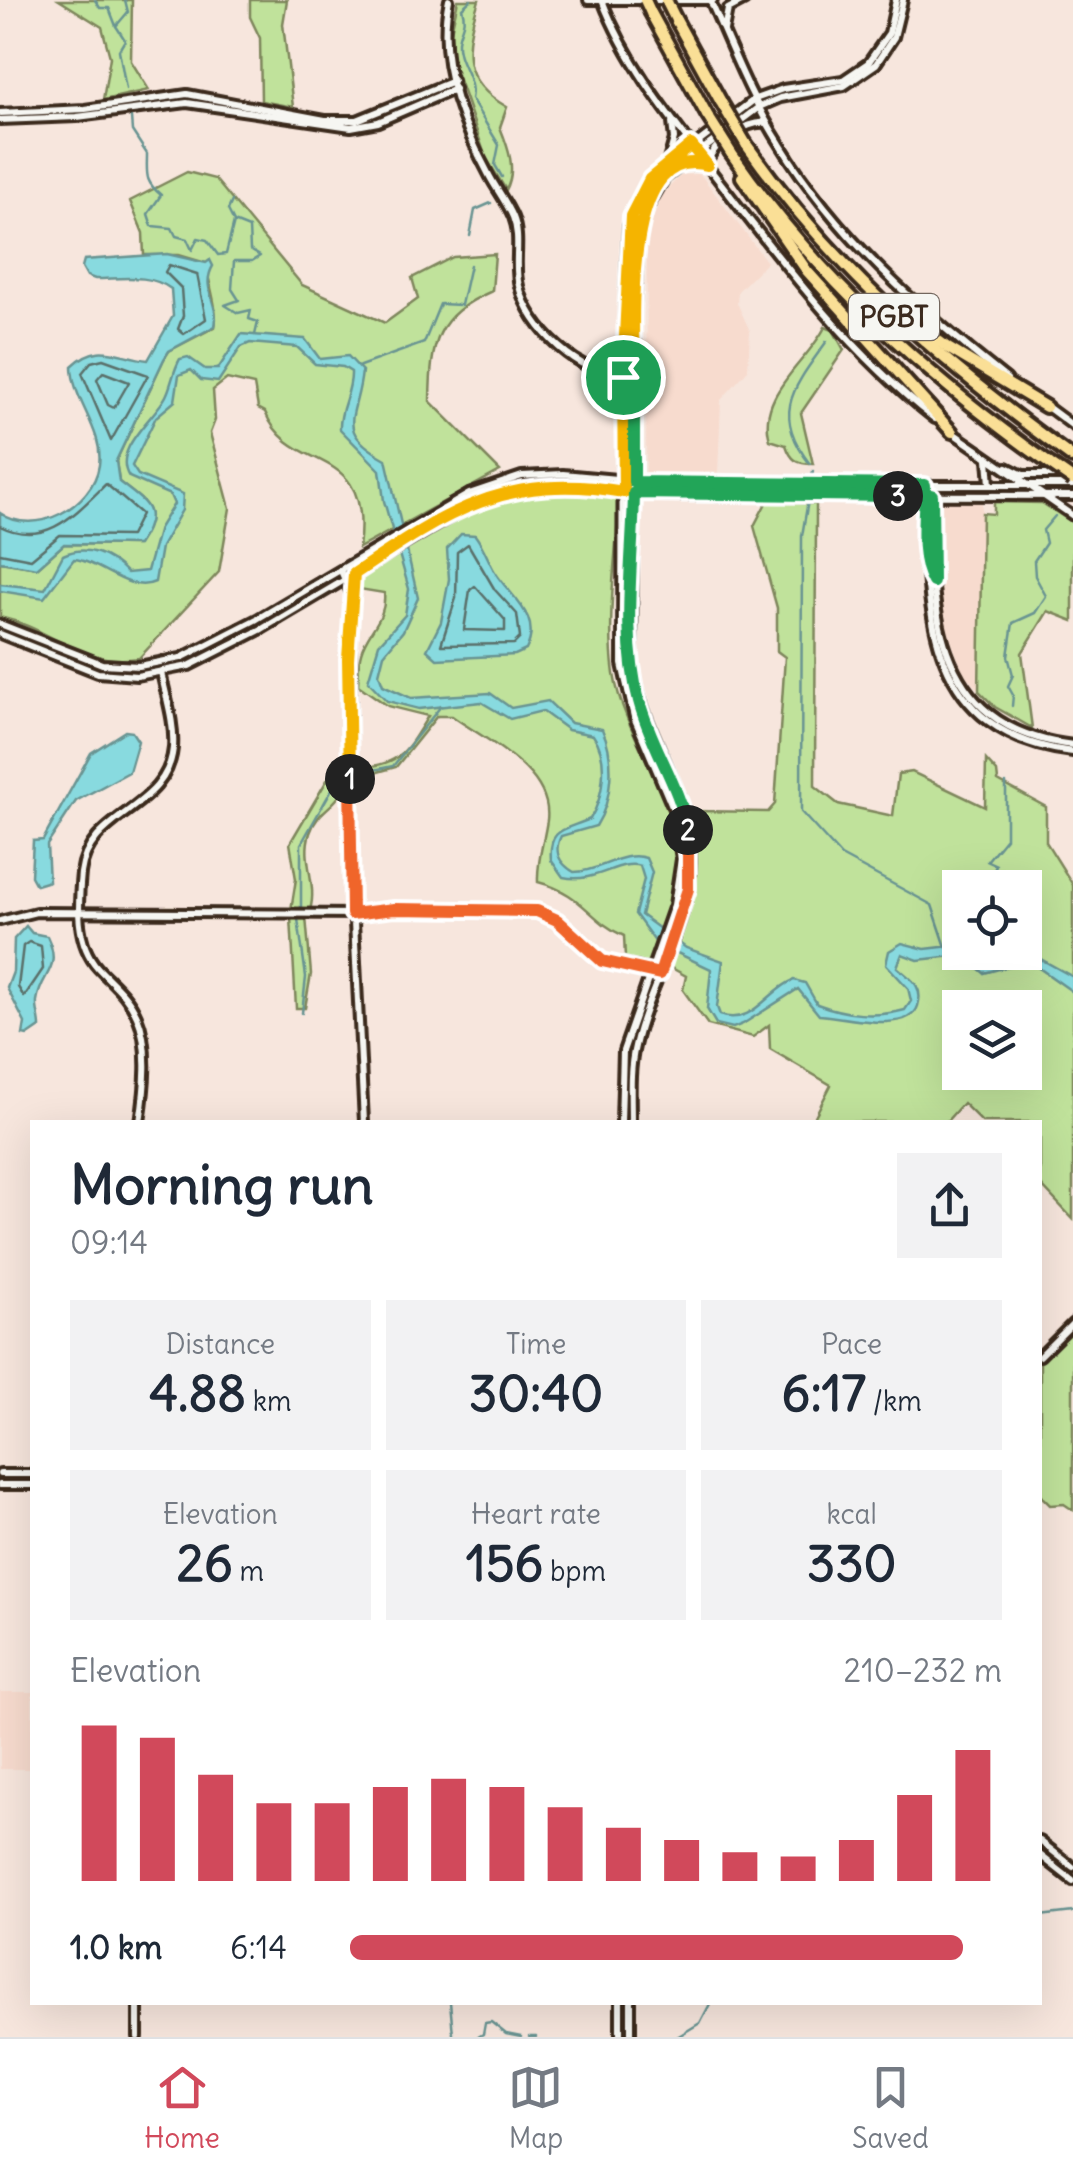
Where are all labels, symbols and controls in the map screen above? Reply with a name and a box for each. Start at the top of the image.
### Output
road number: PGBT [849,294,939,340]
pin [581,335,666,420]
icon: arrive [596,350,651,405]
pin: 3 [873,471,923,521]
text: 3 [890,478,906,514]
pin: 1 [325,754,375,804]
text: 1 [344,761,356,797]
pin: 2 [663,805,713,855]
text: 2 [680,812,696,848]
map controls [942,870,1042,1090]
button: locate [942,870,1042,970]
button: layers [942,990,1042,1090]
text: Morning run [70,1150,374,1219]
button: share [897,1153,1002,1258]
text: 09:14 [70,1222,148,1263]
text: Distance [166,1326,275,1362]
text: Time [506,1326,566,1362]
text: Pace [821,1326,882,1362]
text: 4.88 [149,1362,246,1425]
text: 30:40 [469,1362,603,1425]
text: 6:17 [782,1362,866,1425]
text: km [246,1383,292,1419]
text: /km [866,1383,922,1419]
text: Elevation [163,1496,278,1532]
text: Heart rate [471,1496,601,1532]
text: kcal [826,1496,877,1532]
text: 26 [177,1532,233,1595]
text: 156 [466,1532,543,1595]
text: 330 [807,1532,897,1595]
text: m [233,1553,264,1589]
text: bpm [543,1553,606,1589]
text: Elevation [70,1650,201,1691]
text: 210–232 m [844,1650,1002,1691]
text: 1.0 km [70,1927,162,1968]
text: 6:14 [230,1927,287,1968]
tab: Home [144,2060,220,2156]
tab: Map [508,2060,563,2156]
tab: Saved [852,2060,929,2156]

